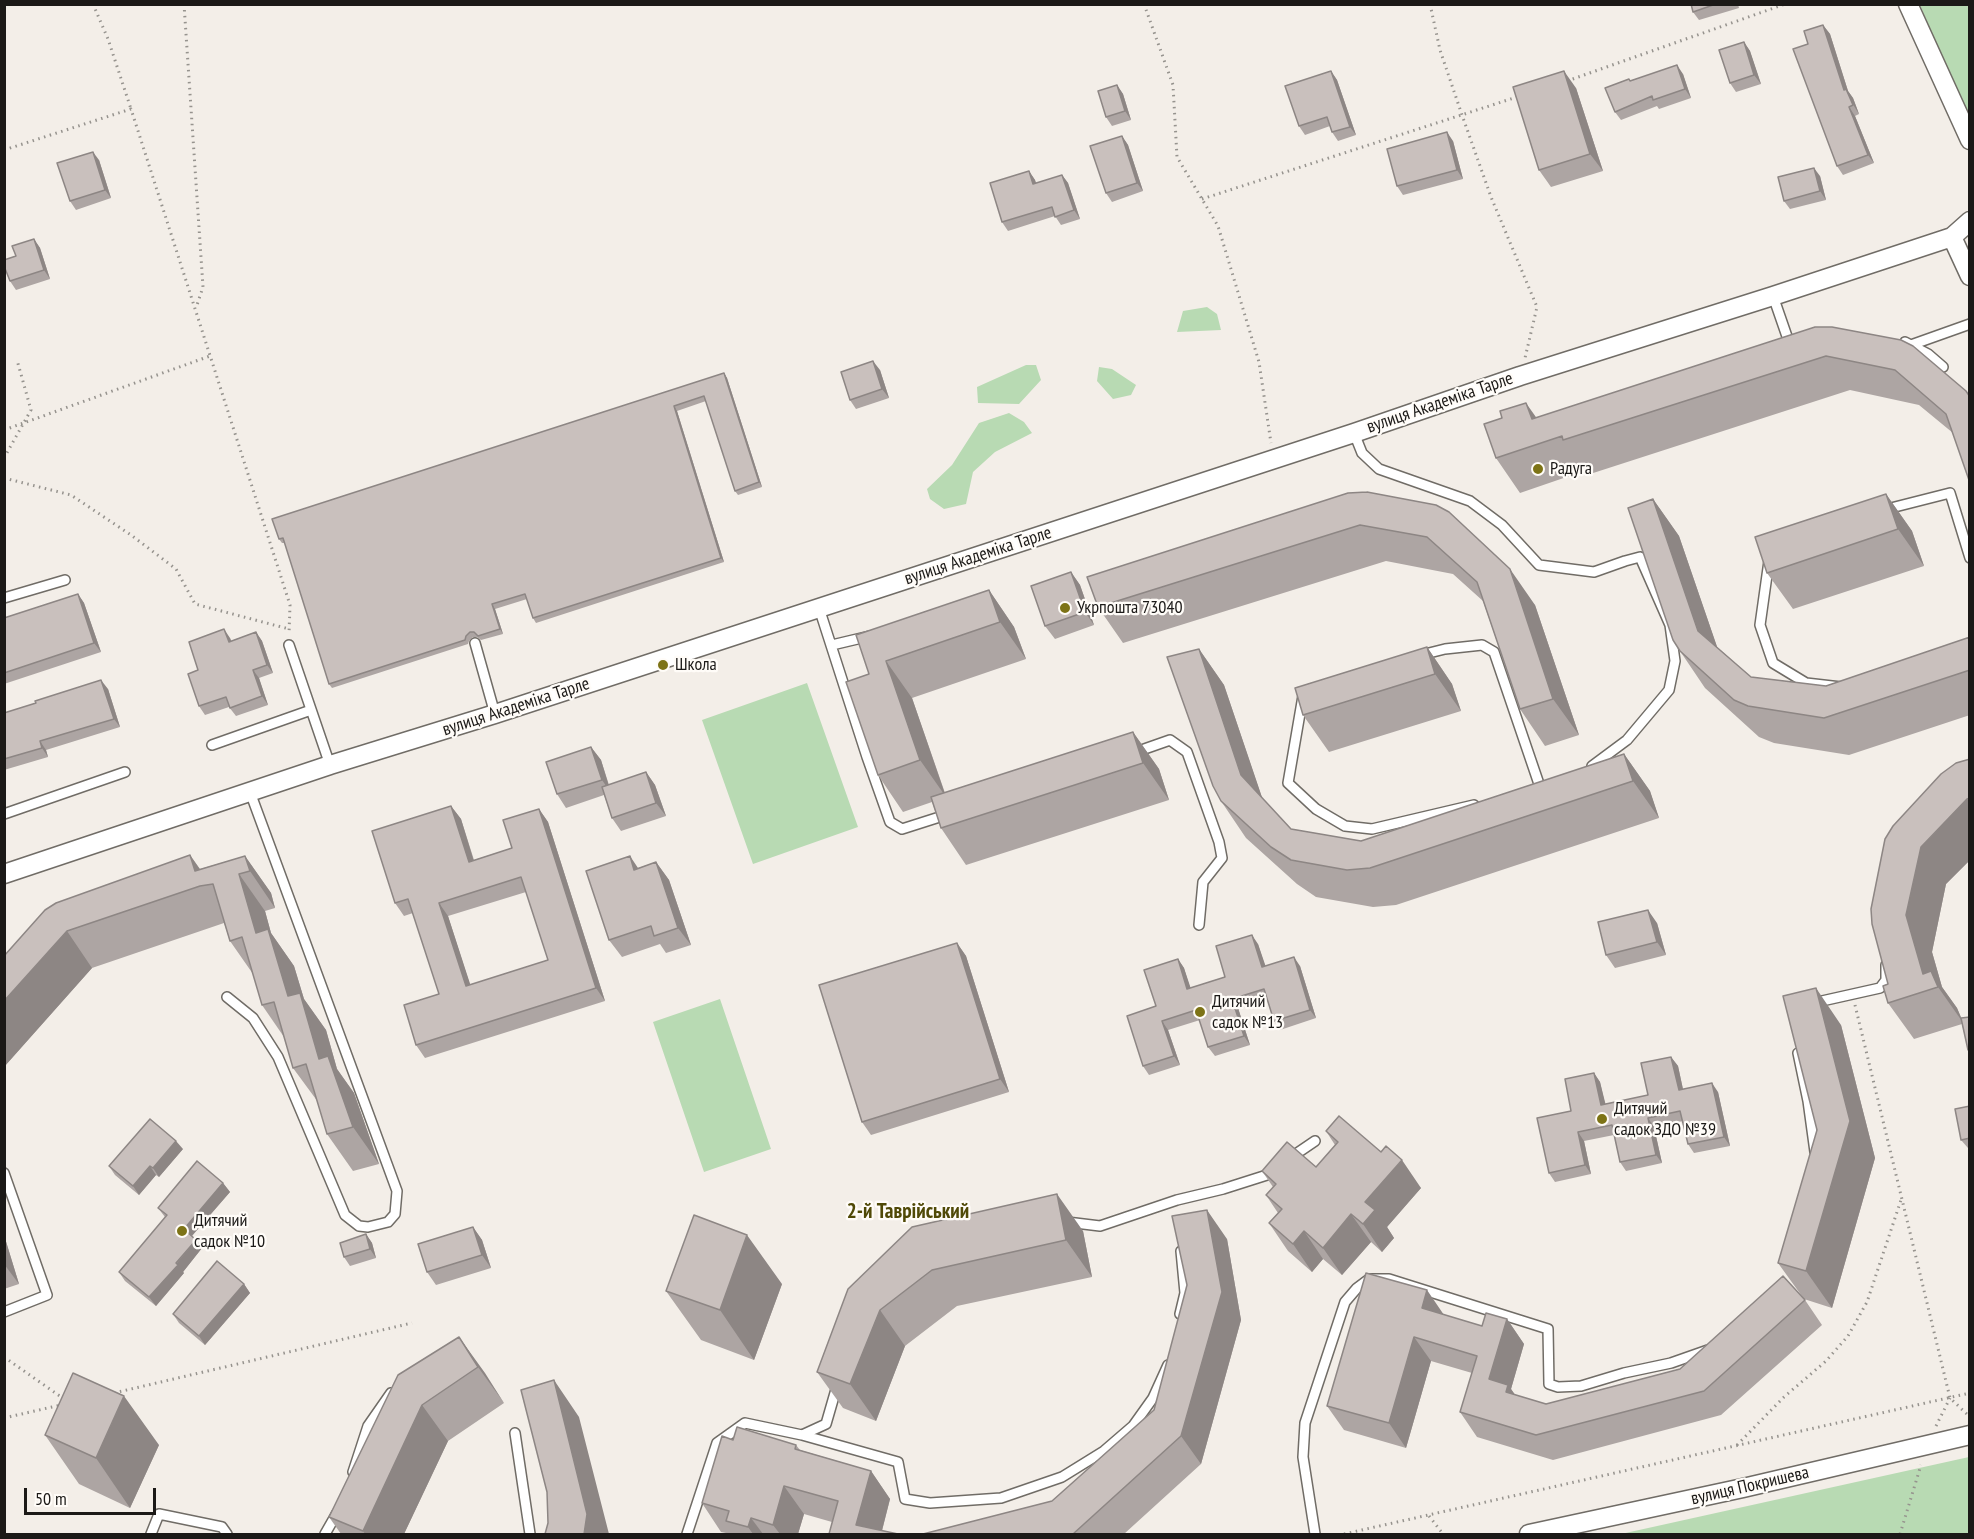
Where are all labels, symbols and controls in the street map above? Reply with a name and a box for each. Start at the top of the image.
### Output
street label: вулиця Академіка Тарле [1364,368,1516,438]
place label: Радуга [1550,458,1592,480]
marker: Радуга [1531,462,1545,476]
street label: вулиця Академіка Тарле [902,522,1054,590]
place label: Укрпошта 73040 [1077,597,1183,619]
marker: Укрпошта 73040 [1058,601,1072,615]
place label: Школа [675,654,717,676]
marker: Школа [656,658,670,672]
street label: вулиця Академіка Тарле [440,673,592,741]
place label: Дитячий садок №13 [1212,991,1283,1034]
marker: Дитячий садок №13 [1193,1005,1207,1019]
place label: Дитячий садок ЗДО №39 [1614,1098,1716,1140]
marker: Дитячий садок ЗДО №39 [1595,1112,1609,1126]
district label: 2-й Таврійський [847,1199,969,1225]
place label: Дитячий садок №10 [194,1210,265,1252]
marker: Дитячий садок №10 [175,1224,189,1238]
street label: вулиця Покришева [1689,1462,1811,1510]
scale bar [27,1476,159,1514]
text: 50 m [35,1487,67,1510]

